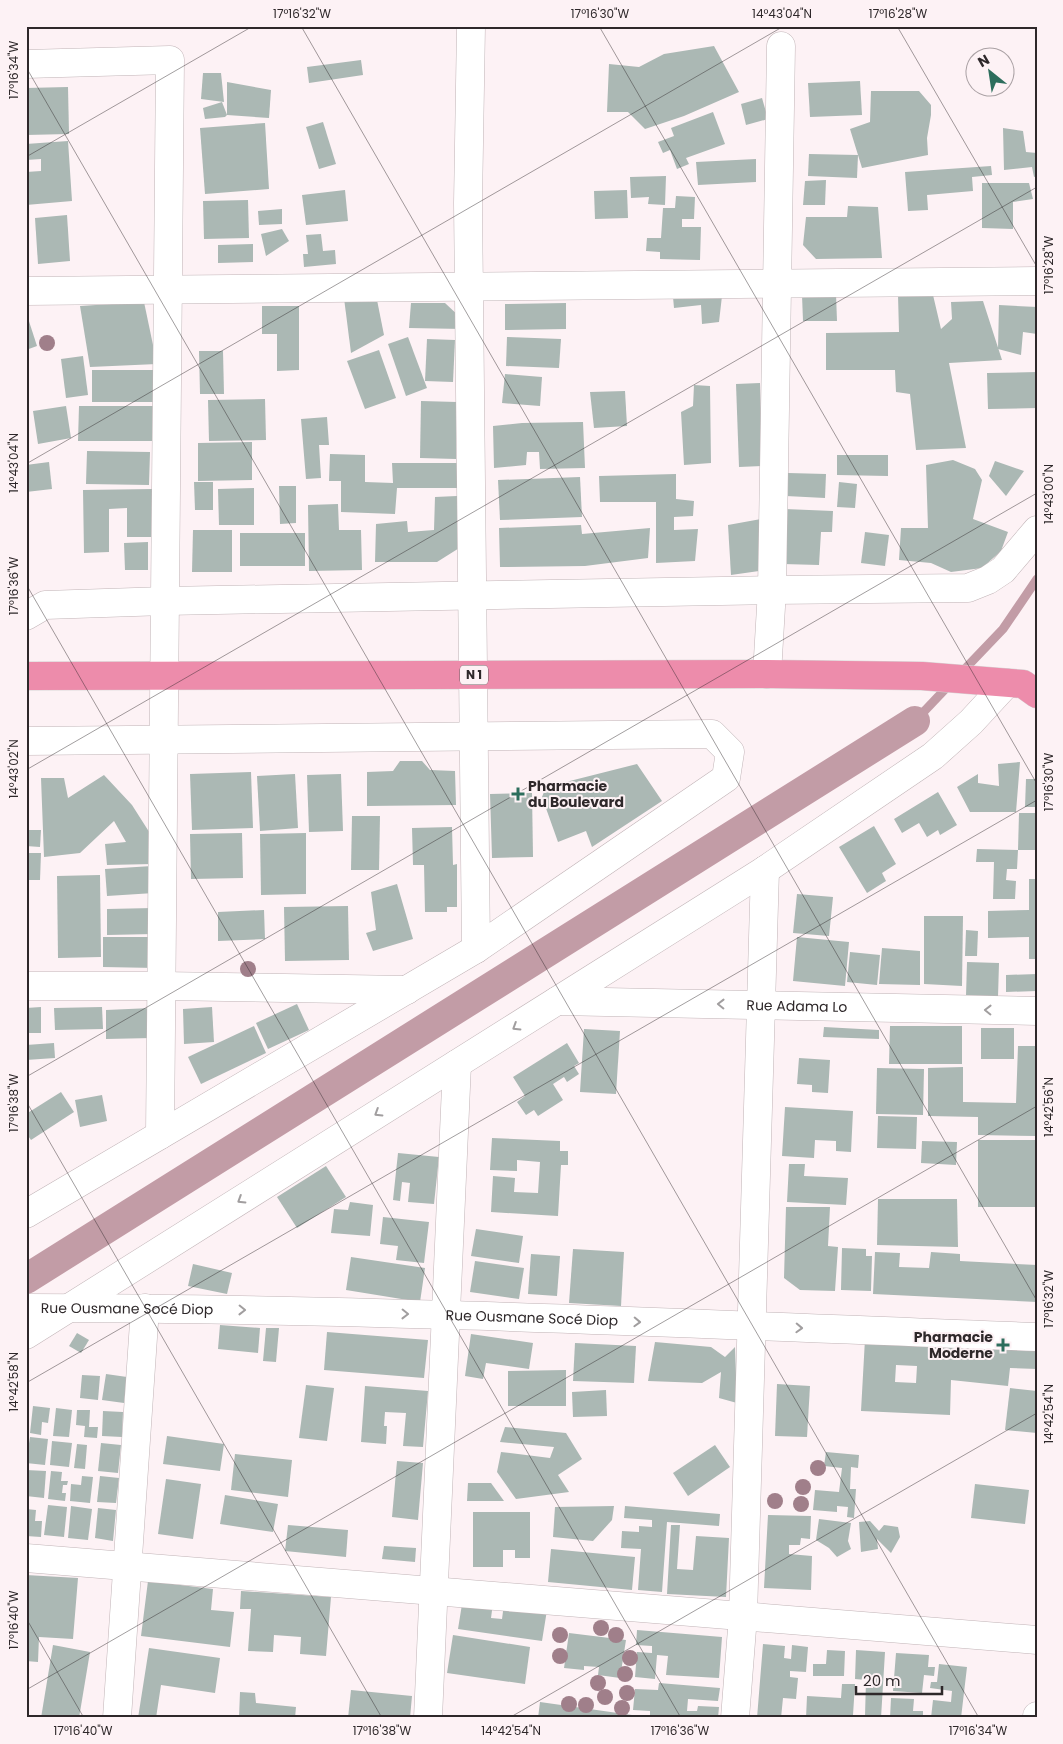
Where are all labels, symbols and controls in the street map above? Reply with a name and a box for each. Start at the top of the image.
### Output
text: 17°16'32"W [273,5,331,22]
text: 17°16'30"W [571,5,630,22]
text: 14°43'04"N [752,5,812,22]
text: 17°16'28"W [869,5,927,22]
text: 17°16'34"W [5,40,22,99]
north arrow [966,48,1016,98]
text: N [974,49,993,72]
text: 17°16'28"W [1040,236,1057,294]
text: 14°43'04"N [5,433,22,493]
text: 14°43'00"N [1040,464,1057,524]
text: 17°16'36"W [5,556,22,615]
road number: N 1 [460,666,488,684]
text: 14°43'02"N [5,739,22,799]
text: 17°16'30"W [1040,752,1057,811]
place label: Pharmacie du Boulevard [528,776,624,812]
marker: Pharmacie du Boulevard [512,788,524,800]
street label: Rue Adama Lo [746,995,848,1017]
one-way arrow [716,999,724,1009]
one-way arrow [984,1004,992,1015]
one-way arrow [512,1020,521,1030]
text: 17°16'38"W [5,1073,22,1132]
text: 14°42'56"N [1040,1077,1057,1137]
one-way arrow [375,1107,384,1117]
one-way arrow [237,1194,246,1203]
text: 17°16'32"W [1040,1270,1057,1328]
street label: Rue Ousmane Socé Diop [41,1298,213,1320]
one-way arrow [239,1305,247,1315]
street label: Rue Ousmane Socé Diop [445,1305,618,1331]
one-way arrow [401,1309,409,1319]
one-way arrow [634,1317,641,1327]
one-way arrow [796,1323,804,1333]
place label: Pharmacie Moderne [914,1327,993,1363]
marker: Pharmacie Moderne [997,1339,1009,1351]
text: 14°42'58"N [5,1352,22,1412]
text: 14°42'54"N [1040,1384,1057,1444]
text: 17°16'40"W [5,1590,22,1649]
scale bar [856,1664,942,1696]
text: 20 m [863,1670,901,1691]
text: 17°16'40"W [54,1722,113,1739]
text: 17°16'38"W [353,1722,412,1739]
text: 14°42'54"N [481,1722,541,1739]
text: 17°16'36"W [651,1722,710,1739]
text: 17°16'34"W [949,1722,1008,1739]

